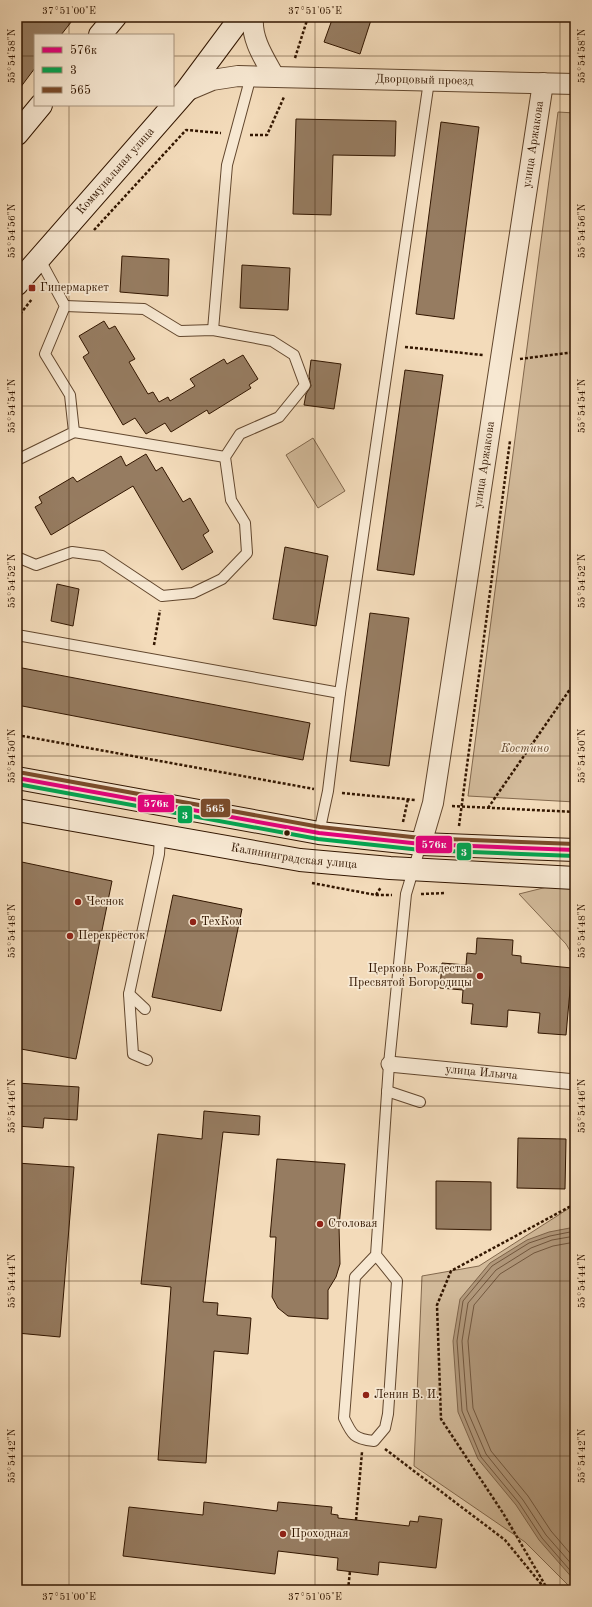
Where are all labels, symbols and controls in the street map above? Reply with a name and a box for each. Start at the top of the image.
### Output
text: 37°51'00"E [42,6,96,16]
text: 37°51'05"E [288,6,342,16]
text: 55°54'58"N [7,28,17,83]
text: 55°54'58"N [577,28,587,83]
legend [34,34,174,106]
text: 576к [70,44,97,57]
text: 3 [70,65,77,77]
street label: Дворцовый проезд [375,73,474,88]
text: 565 [70,84,91,97]
street label: улица Аржакова [521,100,546,189]
street label: Коммунальная улица [75,125,157,217]
text: 55°54'56"N [7,203,17,258]
text: 55°54'56"N [577,203,587,258]
place label: Гипермаркет [40,282,109,294]
marker: Гипермаркет [27,283,37,293]
text: 55°54'54"N [7,378,17,433]
text: 55°54'54"N [577,378,587,433]
street label: улица Аржакова [472,420,497,509]
text: 55°54'52"N [7,553,17,608]
text: 55°54'52"N [577,553,587,608]
text: 55°54'50"N [7,728,17,783]
text: 55°54'50"N [577,728,587,783]
park label: Костино [500,743,549,755]
line badge: 576к [137,794,175,813]
line badge: 565 [200,798,231,818]
text: 576к [144,799,169,810]
text: 565 [205,804,225,815]
line badge: 3 [177,805,193,824]
text: 3 [182,811,188,822]
unlabelled marker [282,828,292,838]
line badge: 576к [415,835,453,854]
text: 576к [422,840,447,851]
street label: Калининградская улица [230,842,358,871]
line badge: 3 [456,842,472,861]
text: 3 [461,848,467,859]
place label: Чеснок [86,896,124,908]
marker: Чеснок [73,897,83,907]
text: 55°54'48"N [7,903,17,958]
text: 55°54'48"N [577,903,587,958]
place label: ТехКом [201,916,242,928]
marker: ТехКом [188,917,198,927]
place label: Перекрёсток [78,930,145,942]
marker: Перекрёсток [65,931,75,941]
place label: Церковь Рождества Пресвятой Богородицы [348,963,472,989]
marker: Церковь Рождества Пресвятой Богородицы [475,971,485,981]
street label: улица Ильича [445,1063,518,1082]
text: 55°54'46"N [7,1078,17,1133]
text: 55°54'46"N [577,1078,587,1133]
place label: Столовая [328,1218,378,1230]
marker: Столовая [315,1219,325,1229]
text: 55°54'44"N [7,1253,17,1308]
text: 55°54'44"N [577,1253,587,1308]
place label: Ленин В. И. [374,1389,439,1401]
marker: Ленин В. И. [361,1390,371,1400]
text: 55°54'42"N [7,1428,17,1483]
text: 55°54'42"N [577,1428,587,1483]
place label: Проходная [291,1528,349,1540]
marker: Проходная [278,1529,288,1539]
text: 37°51'00"E [42,1592,96,1602]
text: 37°51'05"E [288,1592,342,1602]

